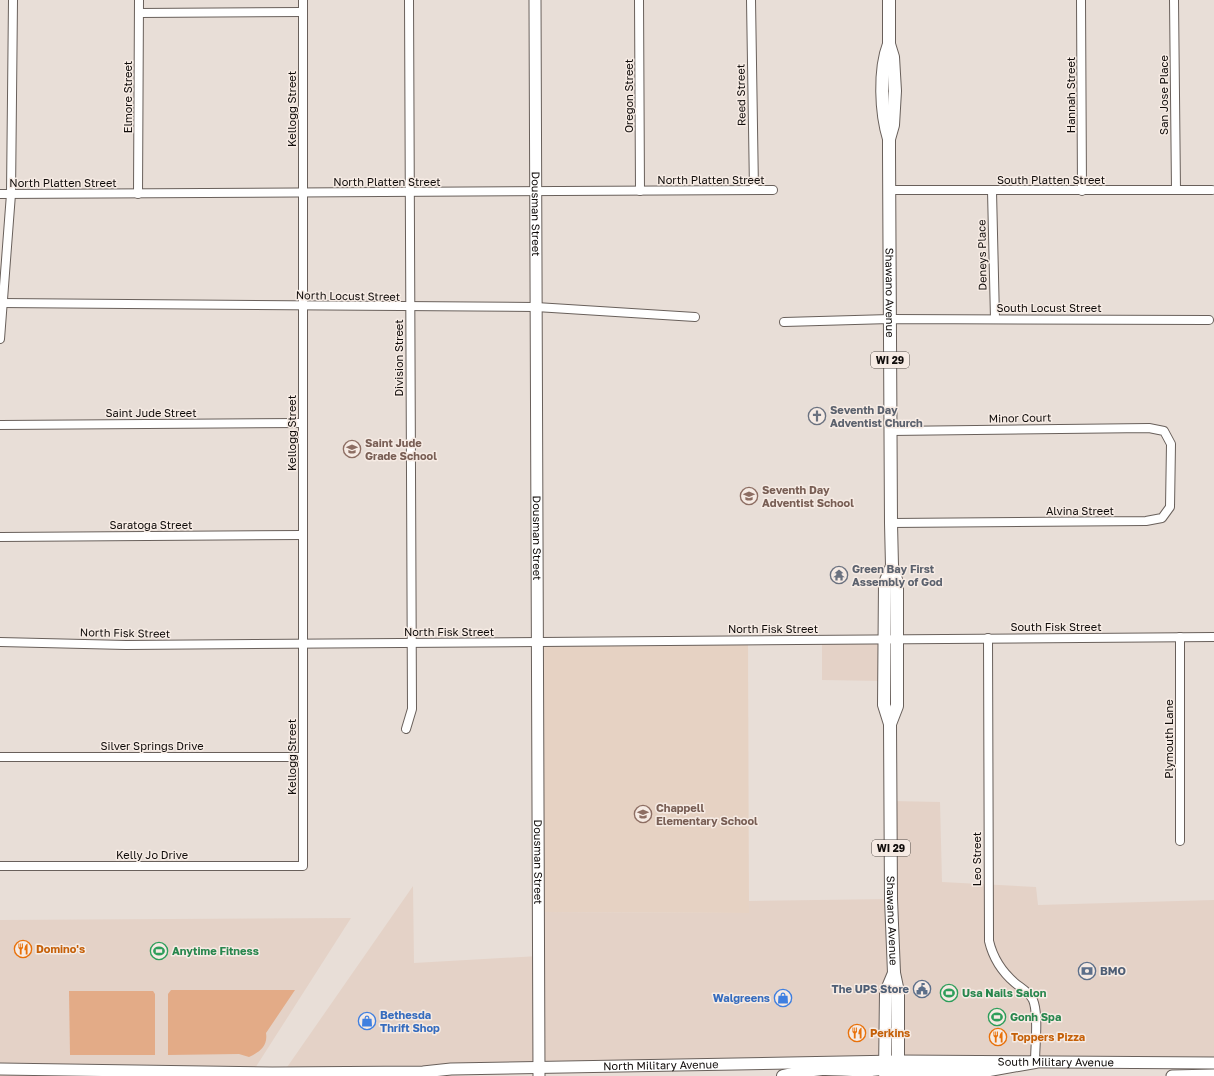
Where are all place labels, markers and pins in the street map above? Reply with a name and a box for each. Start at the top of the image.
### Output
place label: Seventh Day Adventist Church [830,403,923,429]
church icon: Seventh Day Adventist Church [807,406,827,426]
place label: Saint Jude Grade School [365,436,437,462]
school or university icon: Saint Jude Grade School [342,439,362,459]
place label: Seventh Day Adventist School [762,483,854,509]
school or university icon: Seventh Day Adventist School [739,486,759,506]
place label: Green Bay First Assembly of God [852,562,943,588]
temple icon: Green Bay First Assembly of God [829,565,849,585]
place label: Chappell Elementary School [656,801,758,827]
school or university icon: Chappell Elementary School [633,804,653,824]
restaurant icon: Domino's [13,939,33,959]
sports icon: Anytime Fitness [149,941,169,961]
place label: Domino's [36,942,85,955]
place label: Anytime Fitness [172,944,259,957]
bank icon: BMO [1077,961,1097,981]
place label: BMO [1100,964,1126,977]
public building icon: The UPS Store [912,979,932,999]
place label: The UPS Store [832,982,910,995]
sports icon: Usa Nails Salon [939,983,959,1003]
place label: Usa Nails Salon [962,986,1047,999]
shop icon: Walgreens [773,988,793,1008]
place label: Walgreens [713,991,770,1004]
sports icon: Gonh Spa [987,1007,1007,1027]
place label: Bethesda Thrift Shop [380,1008,440,1034]
place label: Gonh Spa [1010,1010,1061,1023]
shop icon: Bethesda Thrift Shop [357,1011,377,1031]
restaurant icon: Perkins [847,1023,867,1043]
place label: Perkins [870,1026,910,1039]
restaurant icon: Toppers Pizza [988,1027,1008,1047]
place label: Toppers Pizza [1011,1030,1085,1043]

